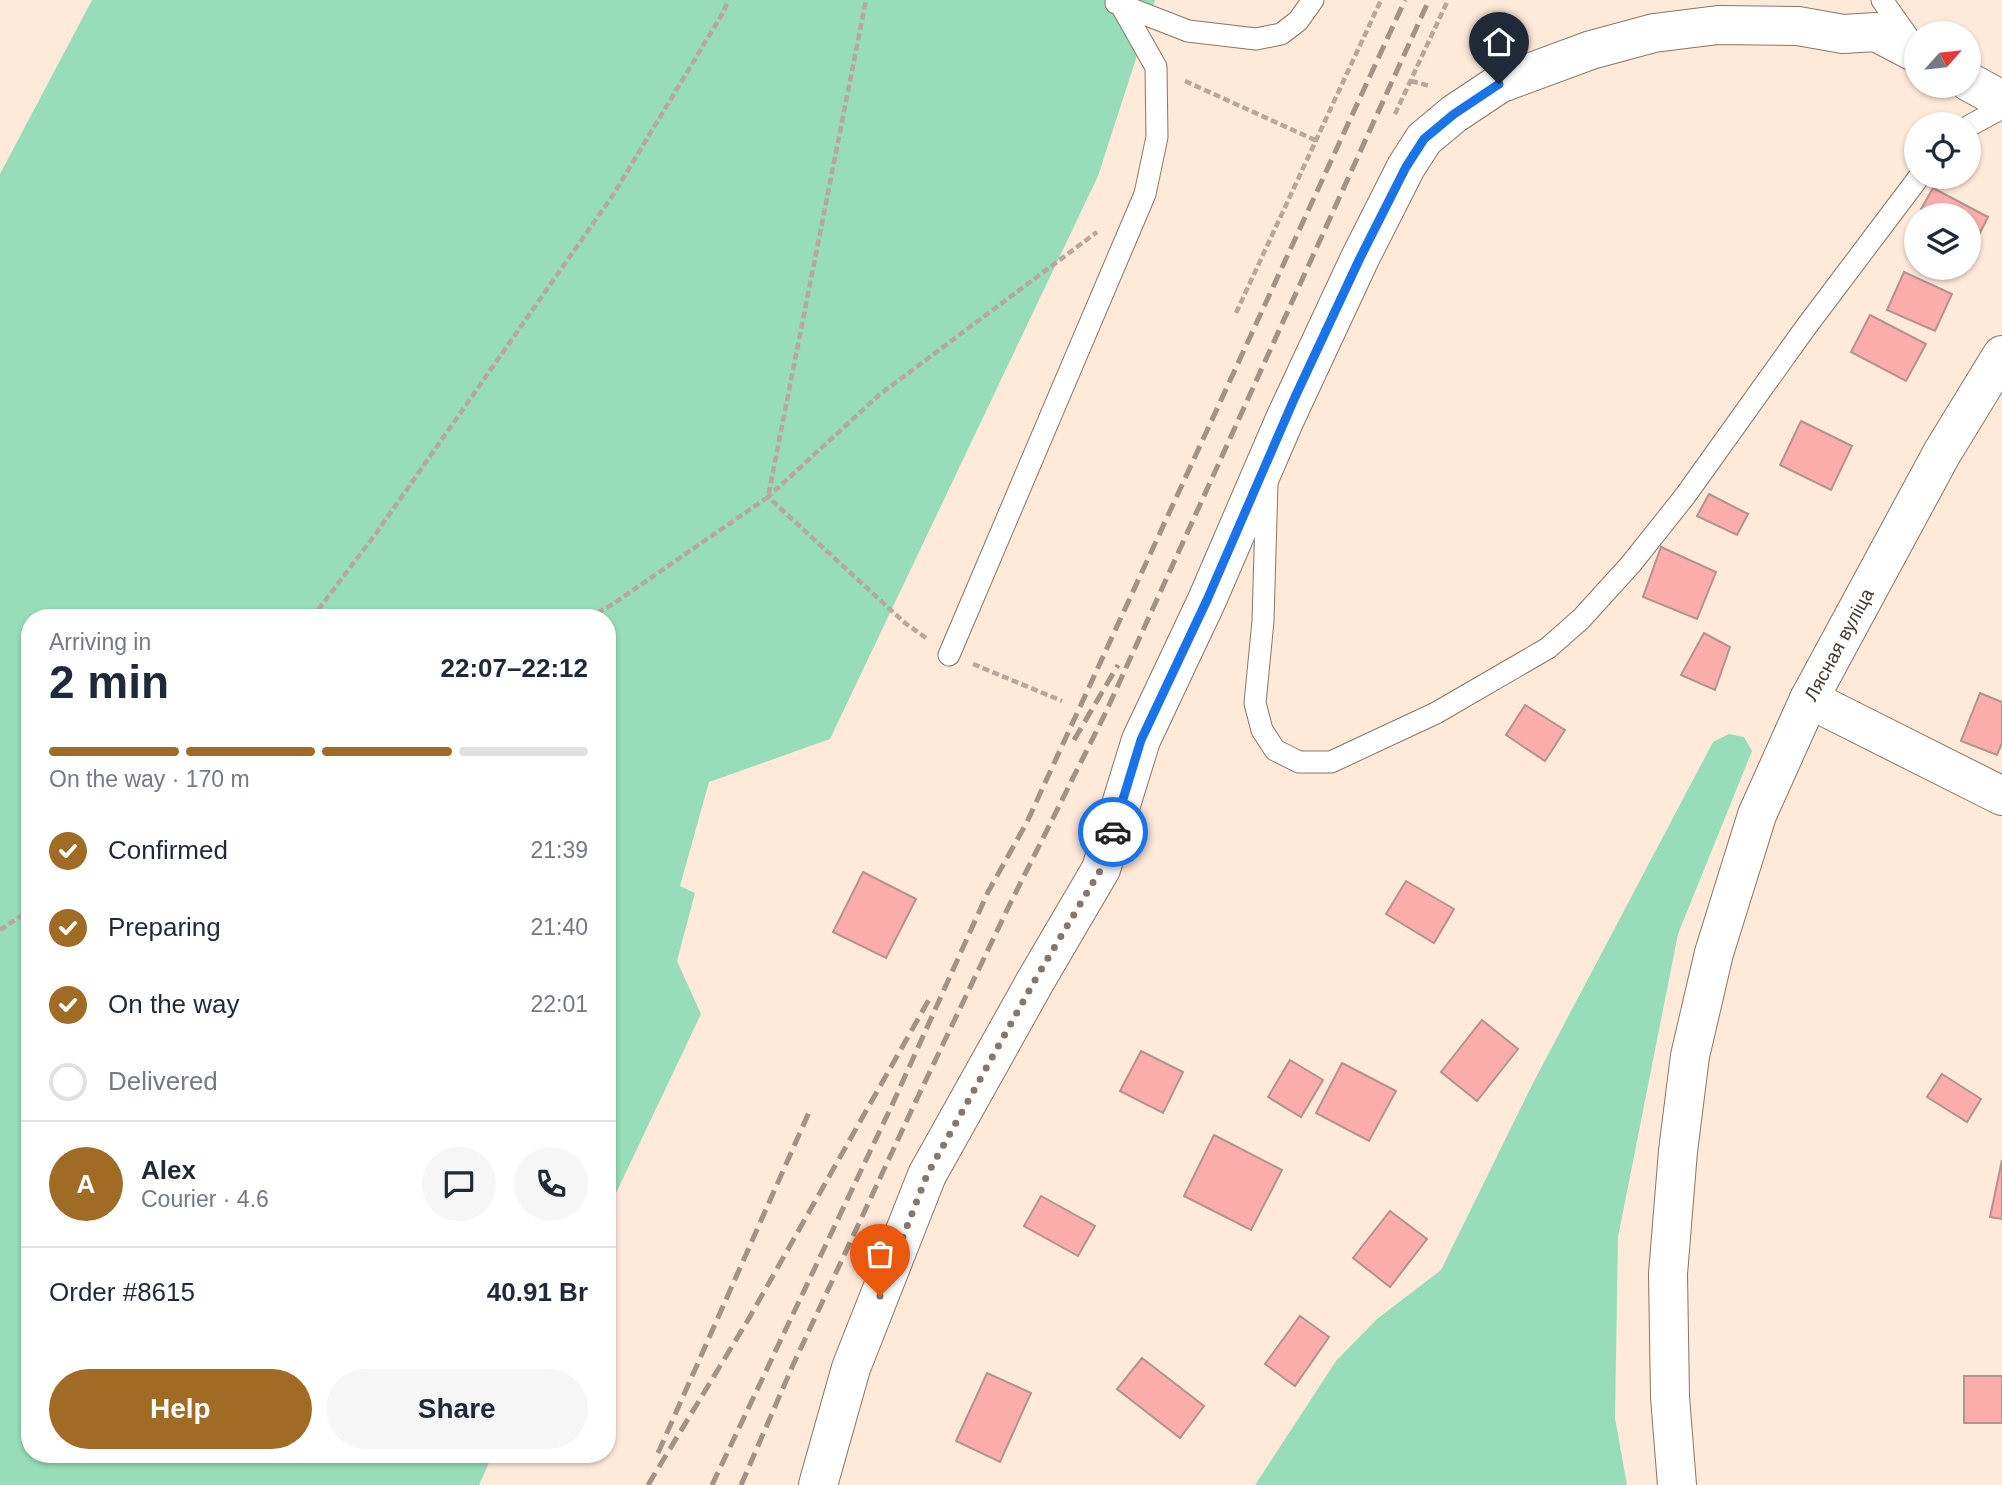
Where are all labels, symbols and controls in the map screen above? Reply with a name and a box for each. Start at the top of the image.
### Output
pin [1469,12.0,1529,84]
north arrow [1904,21,1981,98]
map controls [1904,21,1981,280]
icon: home [1480,23,1518,61]
button: locate [1904,112,1981,189]
button: layers [1904,203,1981,280]
street label: Лясная вуліца [1800,584,1878,704]
text: Arriving in [49,629,151,655]
text: 22:07–22:12 [441,653,588,683]
text: 2 min [49,656,169,708]
text: On the way · 170 m [49,766,250,792]
courier [1078,797,1148,867]
icon: car [1094,813,1132,851]
icon: check [49,832,87,870]
text: Confirmed [108,835,228,865]
text: 21:39 [530,837,588,863]
icon: check [49,909,87,947]
text: Preparing [108,912,221,942]
text: 21:40 [530,914,588,940]
icon: check [49,986,87,1024]
text: On the way [108,989,240,1019]
text: 22:01 [530,991,588,1017]
text: Delivered [108,1066,218,1096]
button: chat [422,1147,496,1221]
button: phone [514,1147,588,1221]
text: Alex [141,1155,196,1185]
text: A [77,1169,95,1199]
text: Courier · 4.6 [141,1186,269,1212]
pin [850,1224,910,1296]
icon: bag [861,1235,899,1273]
text: Order #8615 [49,1277,195,1307]
text: 40.91 Br [487,1277,588,1307]
button: Help [49,1369,312,1449]
button: Share [326,1369,588,1449]

